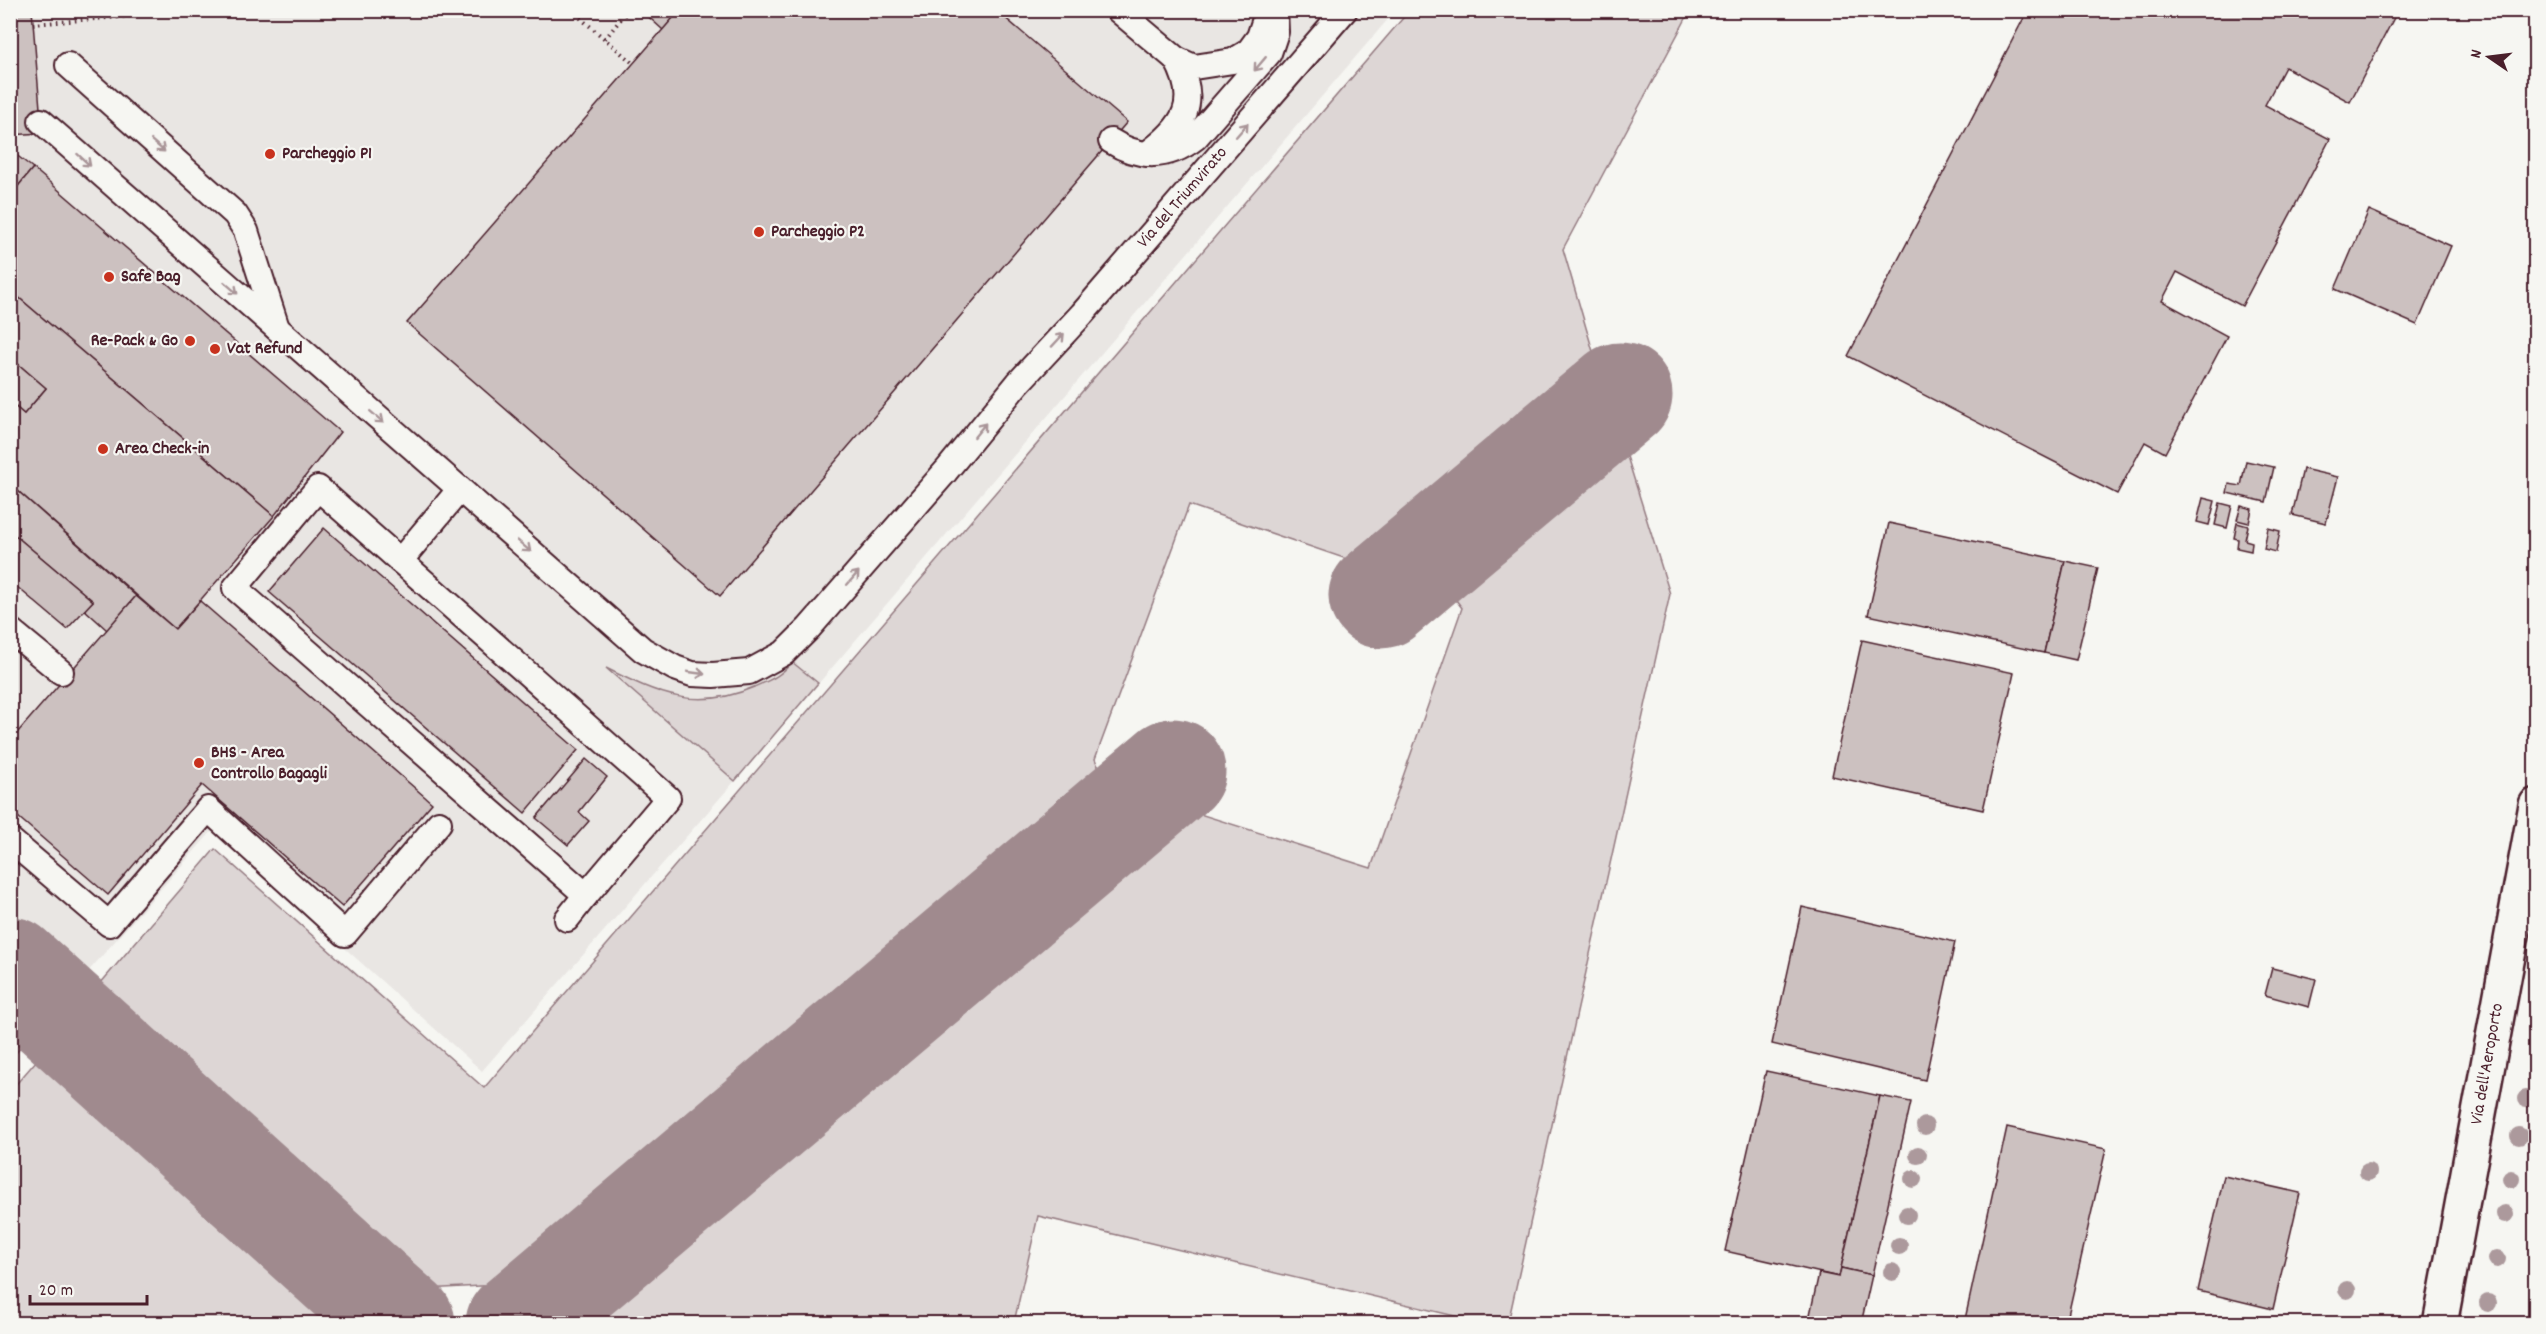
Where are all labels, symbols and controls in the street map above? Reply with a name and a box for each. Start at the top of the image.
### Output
north arrow [2459,27,2519,87]
text: N [2465,47,2489,61]
one-way arrow [1253,56,1267,71]
one-way arrow [1235,123,1249,138]
one-way arrow [150,139,165,153]
place label: Parcheggio P1 [282,142,372,167]
street label: Via del Triumvirato [1132,142,1234,254]
marker: Parcheggio P1 [263,147,277,161]
one-way arrow [77,153,92,167]
place label: Parcheggio P2 [771,220,865,245]
marker: Parcheggio P2 [752,225,766,239]
place label: Safe Bag [121,265,181,290]
marker: Safe Bag [102,270,116,284]
one-way arrow [223,281,238,295]
place label: Re-Pack & Go [91,329,178,354]
one-way arrow [1051,332,1065,347]
marker: Re-Pack & Go [183,334,197,348]
place label: Vat Refund [227,337,302,362]
marker: Vat Refund [208,342,222,356]
one-way arrow [370,410,385,424]
one-way arrow [973,422,986,438]
place label: Area Check-in [115,437,209,462]
marker: Area Check-in [96,442,110,456]
one-way arrow [516,539,531,553]
one-way arrow [846,571,860,586]
one-way arrow [686,668,705,679]
place label: BHS - Area Controllo Bagagli [211,741,328,787]
marker: BHS - Area Controllo Bagagli [192,756,206,770]
street label: Via dell'Aeroporto [2465,1001,2511,1127]
scale bar [30,1268,147,1306]
text: 20 m [39,1279,73,1304]

